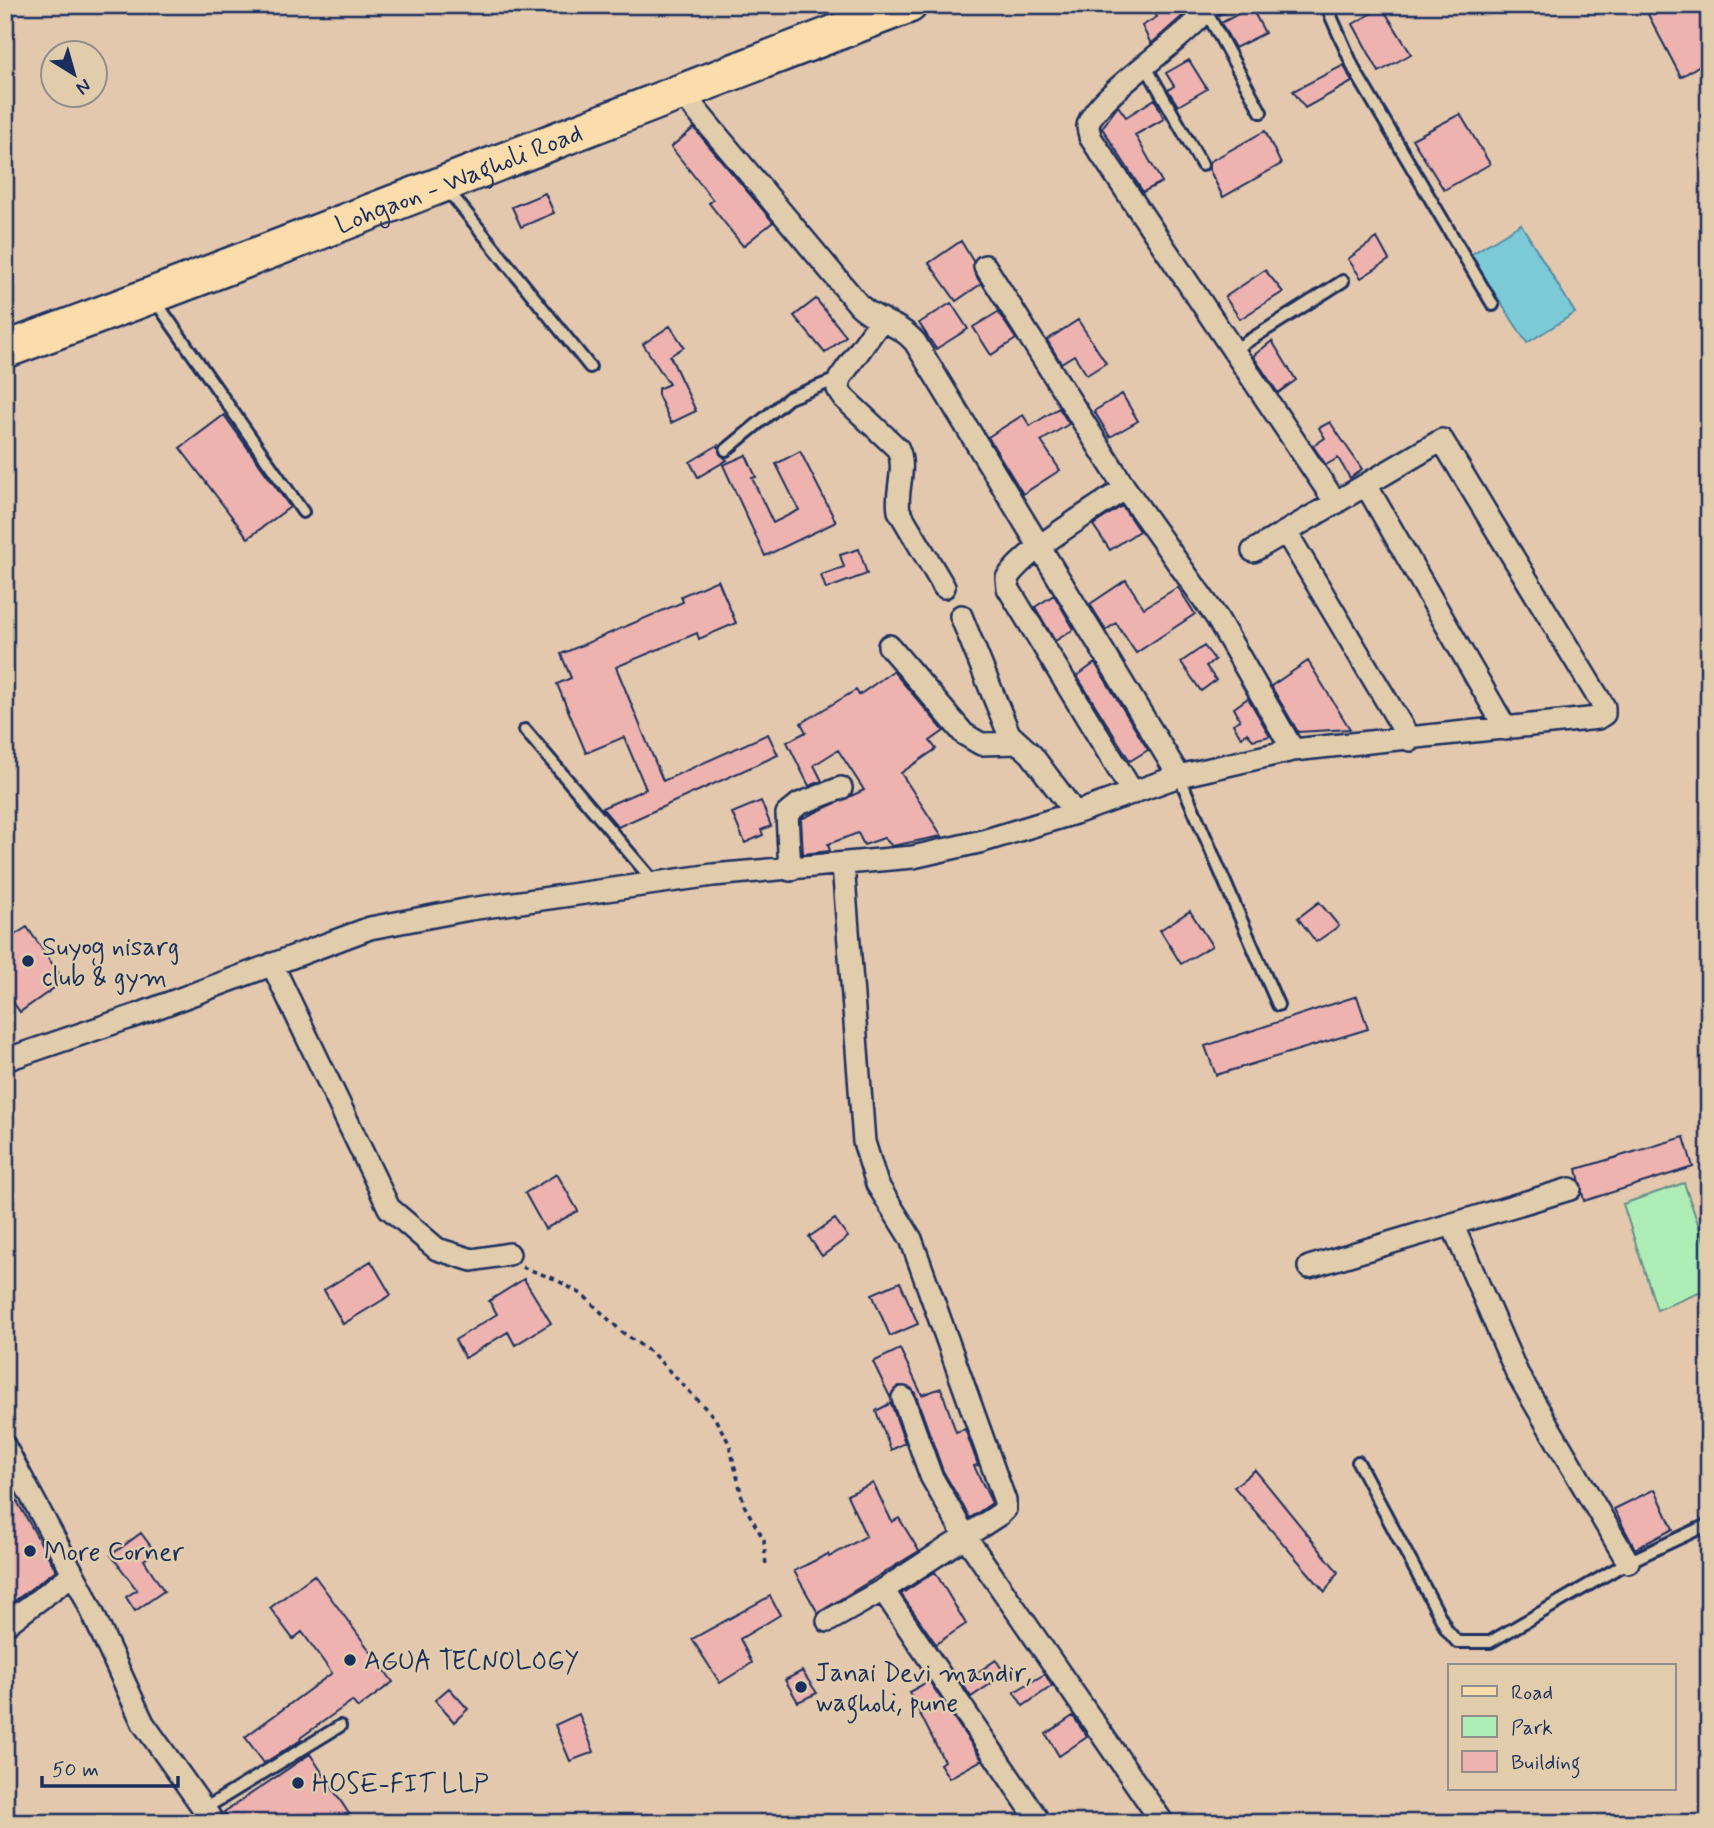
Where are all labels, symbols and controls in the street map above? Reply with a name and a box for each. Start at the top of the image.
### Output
north arrow [38,38,108,108]
text: N [71,73,96,100]
street label: Lohgaon - Wagholi Road [331,117,588,243]
place label: Suyog nisarg club & gym [42,931,179,995]
marker: Suyog nisarg club & gym [20,953,36,969]
place label: More Corner [44,1536,185,1570]
marker: More Corner [22,1543,38,1559]
place label: AGUA TECNOLOGY [364,1645,579,1679]
marker: AGUA TECNOLOGY [342,1652,358,1668]
place label: Janai Devi mandir, wagholi, pune [815,1657,1032,1724]
legend [1448,1664,1676,1790]
marker: Janai Devi mandir, wagholi, pune [793,1679,809,1695]
text: Road [1511,1679,1553,1707]
text: Park [1511,1714,1553,1742]
scale bar [42,1744,178,1788]
text: Building [1511,1749,1581,1779]
text: 50 m [52,1756,99,1784]
place label: HOSE-FIT LLP [312,1768,489,1802]
marker: HOSE-FIT LLP [290,1775,306,1791]

